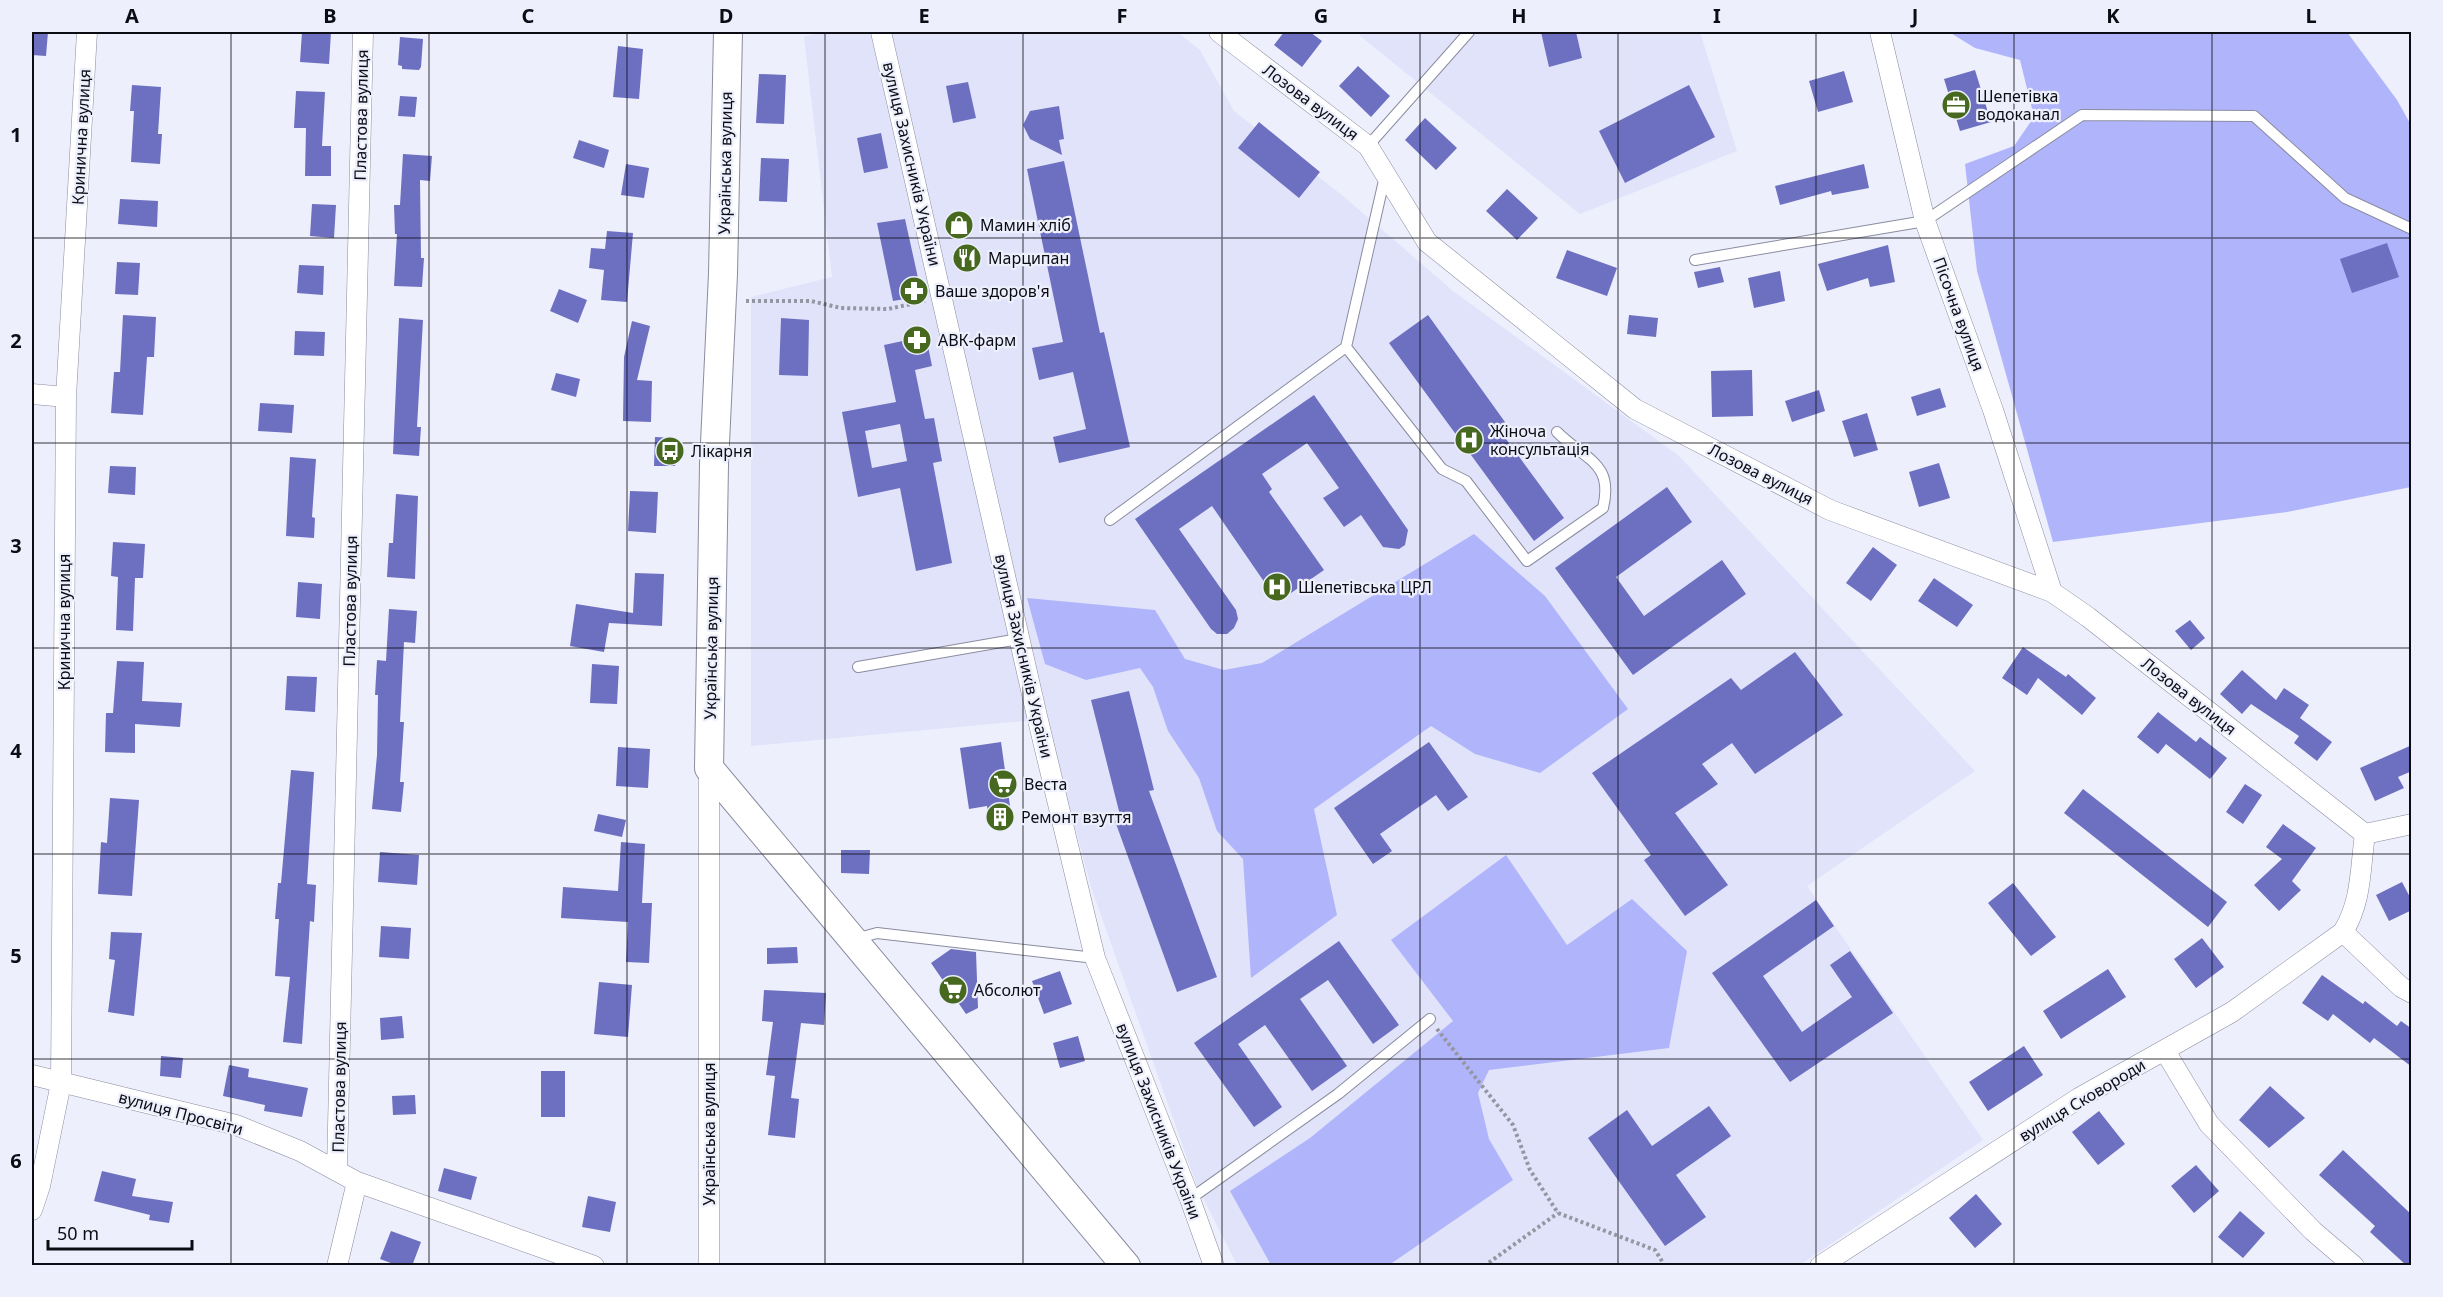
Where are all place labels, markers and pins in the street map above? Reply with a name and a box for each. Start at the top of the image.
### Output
place label: Шепетівка водоканал [1977,85,2060,125]
office icon: Шепетівка водоканал [1940,89,1972,121]
shop icon: Мамин хліб [943,209,975,241]
place label: Мамин хліб [980,214,1071,236]
restaurant icon: Марципан [951,242,983,274]
place label: Марципан [988,247,1069,269]
pharmacy icon: Ваше здоров'я [898,275,930,307]
place label: Ваше здоров'я [935,280,1050,302]
pharmacy icon: АВК-фарм [901,324,933,356]
place label: АВК-фарм [938,329,1016,351]
place label: Жіноча консультація [1490,420,1589,460]
hospital icon: Жіноча консультація [1453,424,1485,456]
bus stop icon: Лікарня [654,435,686,467]
place label: Лікарня [691,440,752,462]
hospital icon: Шепетівська ЦРЛ [1261,571,1293,603]
place label: Шепетівська ЦРЛ [1298,576,1432,598]
supermarket icon: Веста [987,768,1019,800]
place label: Веста [1024,773,1067,795]
building icon: Ремонт взуття [984,801,1016,833]
place label: Ремонт взуття [1021,806,1131,828]
supermarket icon: Абсолют [937,974,969,1006]
place label: Абсолют [974,979,1041,1001]

